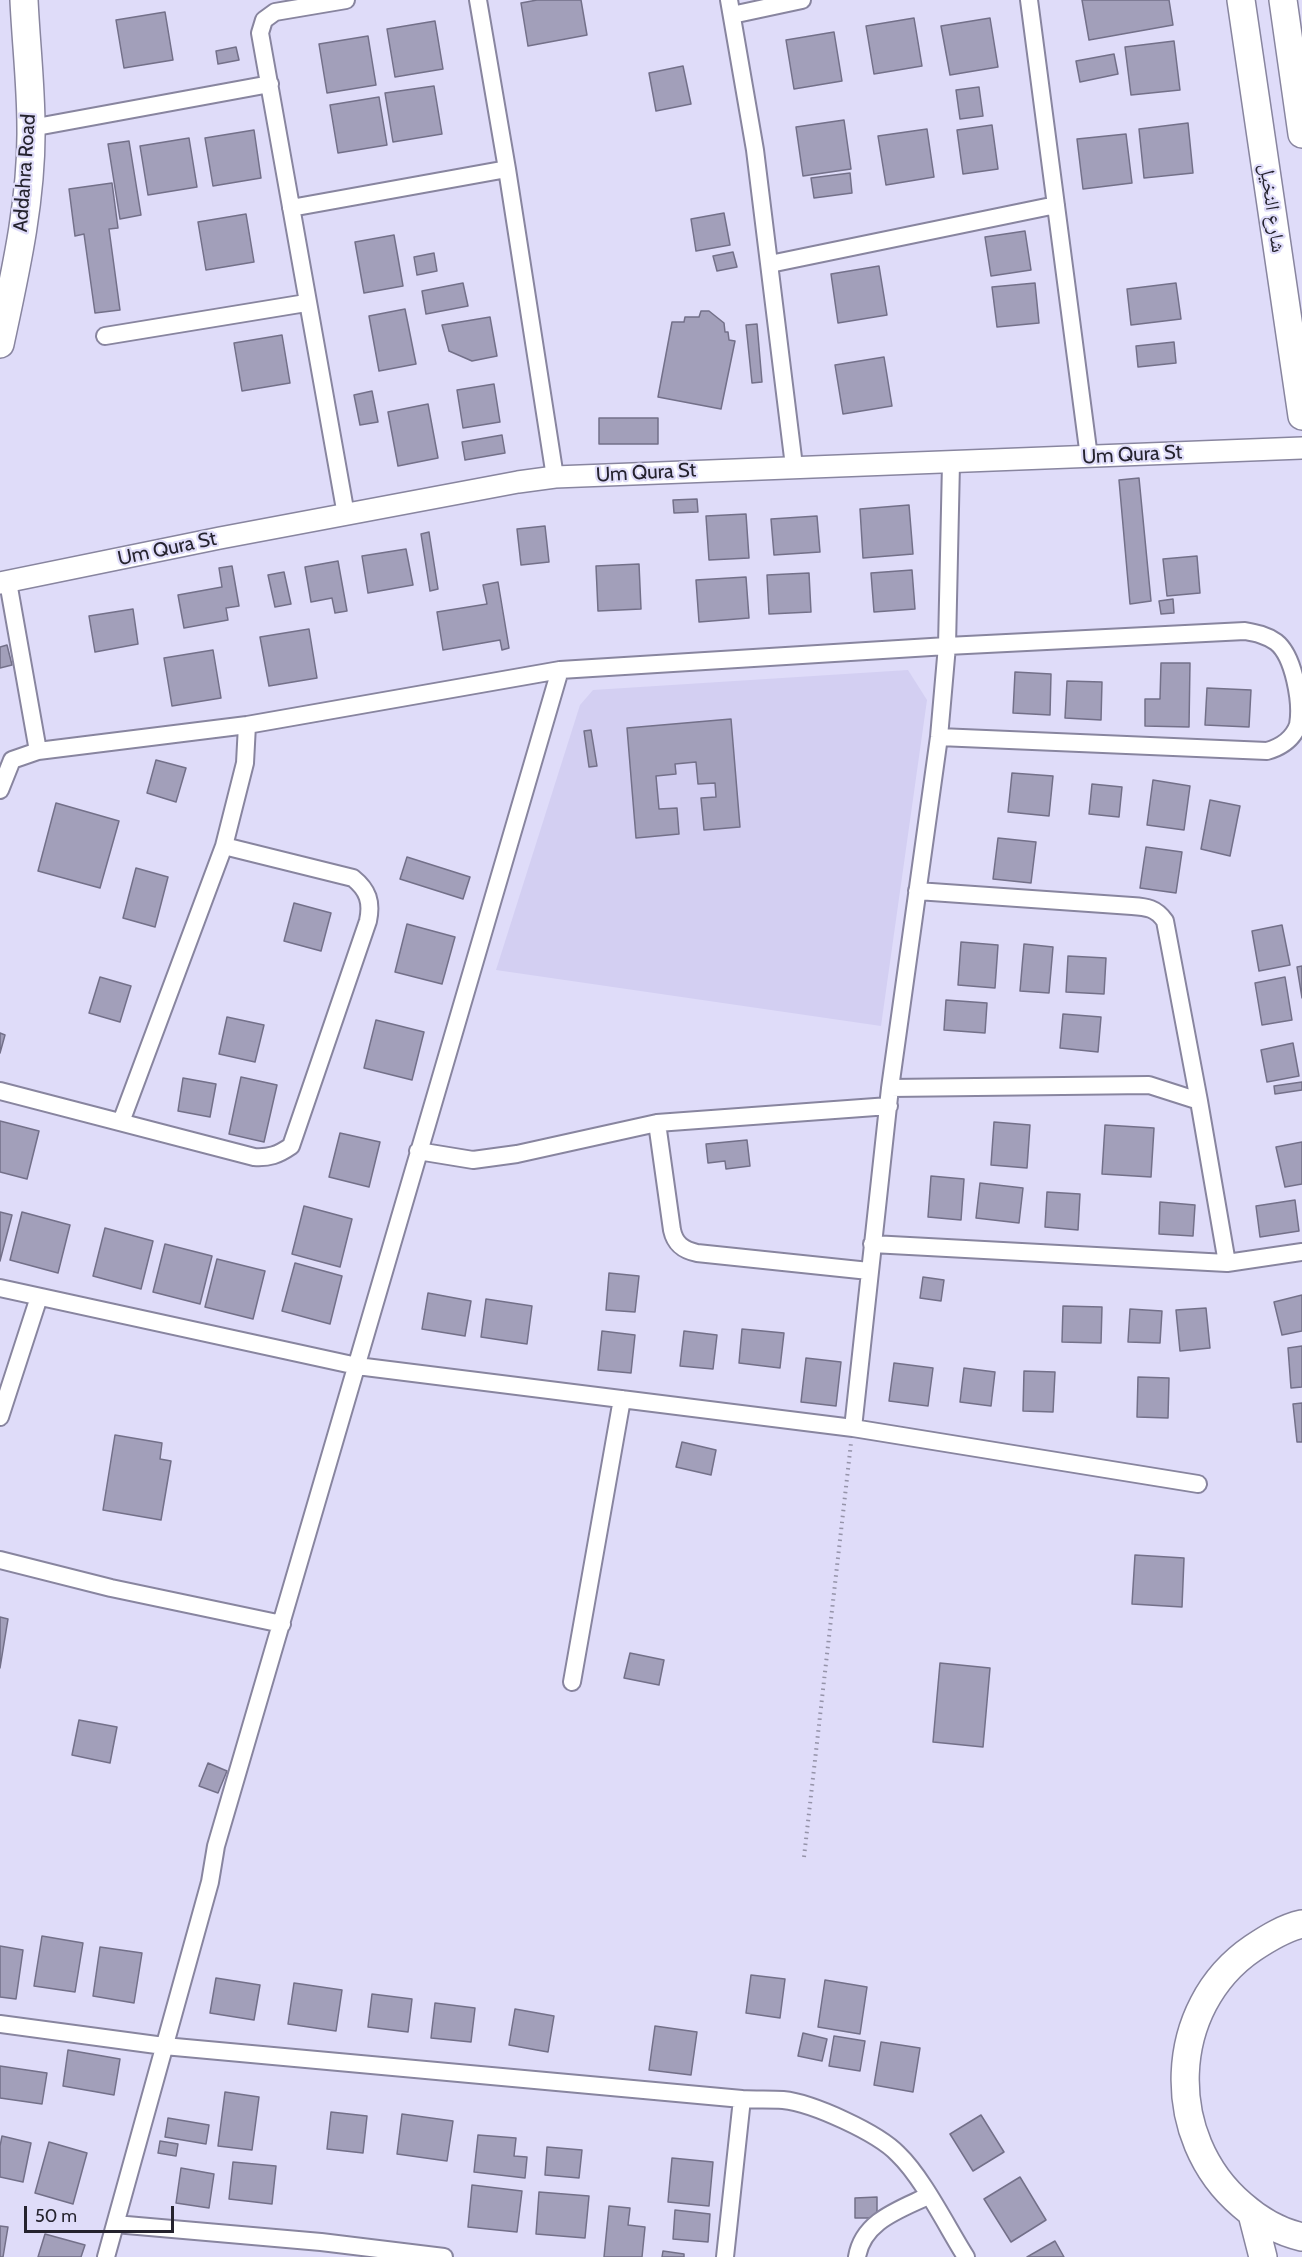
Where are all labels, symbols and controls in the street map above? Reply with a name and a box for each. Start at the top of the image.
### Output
street label: Addahra Road [9,113,41,233]
street label: شارع النخيل [1254,162,1290,254]
street label: Um Qura St [1081,440,1183,470]
street label: Um Qura St [595,458,697,488]
street label: Um Qura St [115,527,219,571]
scale bar [27,2194,177,2232]
text: 50 m [35,2205,77,2227]

